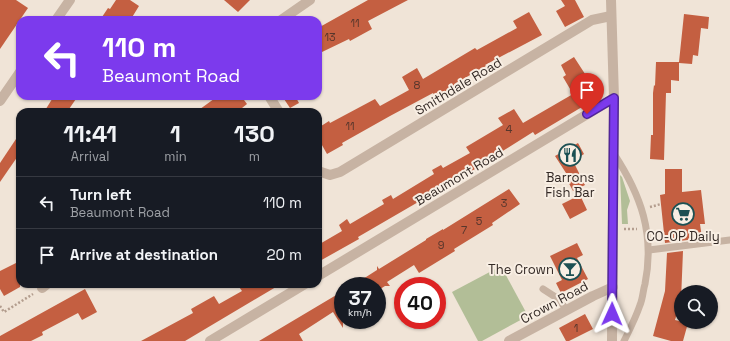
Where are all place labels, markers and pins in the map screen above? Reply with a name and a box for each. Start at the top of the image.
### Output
pin [570,73,604,114]
restaurant icon: Barrons Fish Bar [557,142,583,168]
place label: Barrons Fish Bar [545,169,595,201]
supermarket icon: CO-OP Daily [670,201,696,227]
place label: CO-OP Daily [646,228,720,245]
bar icon: The Crown [557,256,583,282]
place label: The Crown [488,261,554,278]

